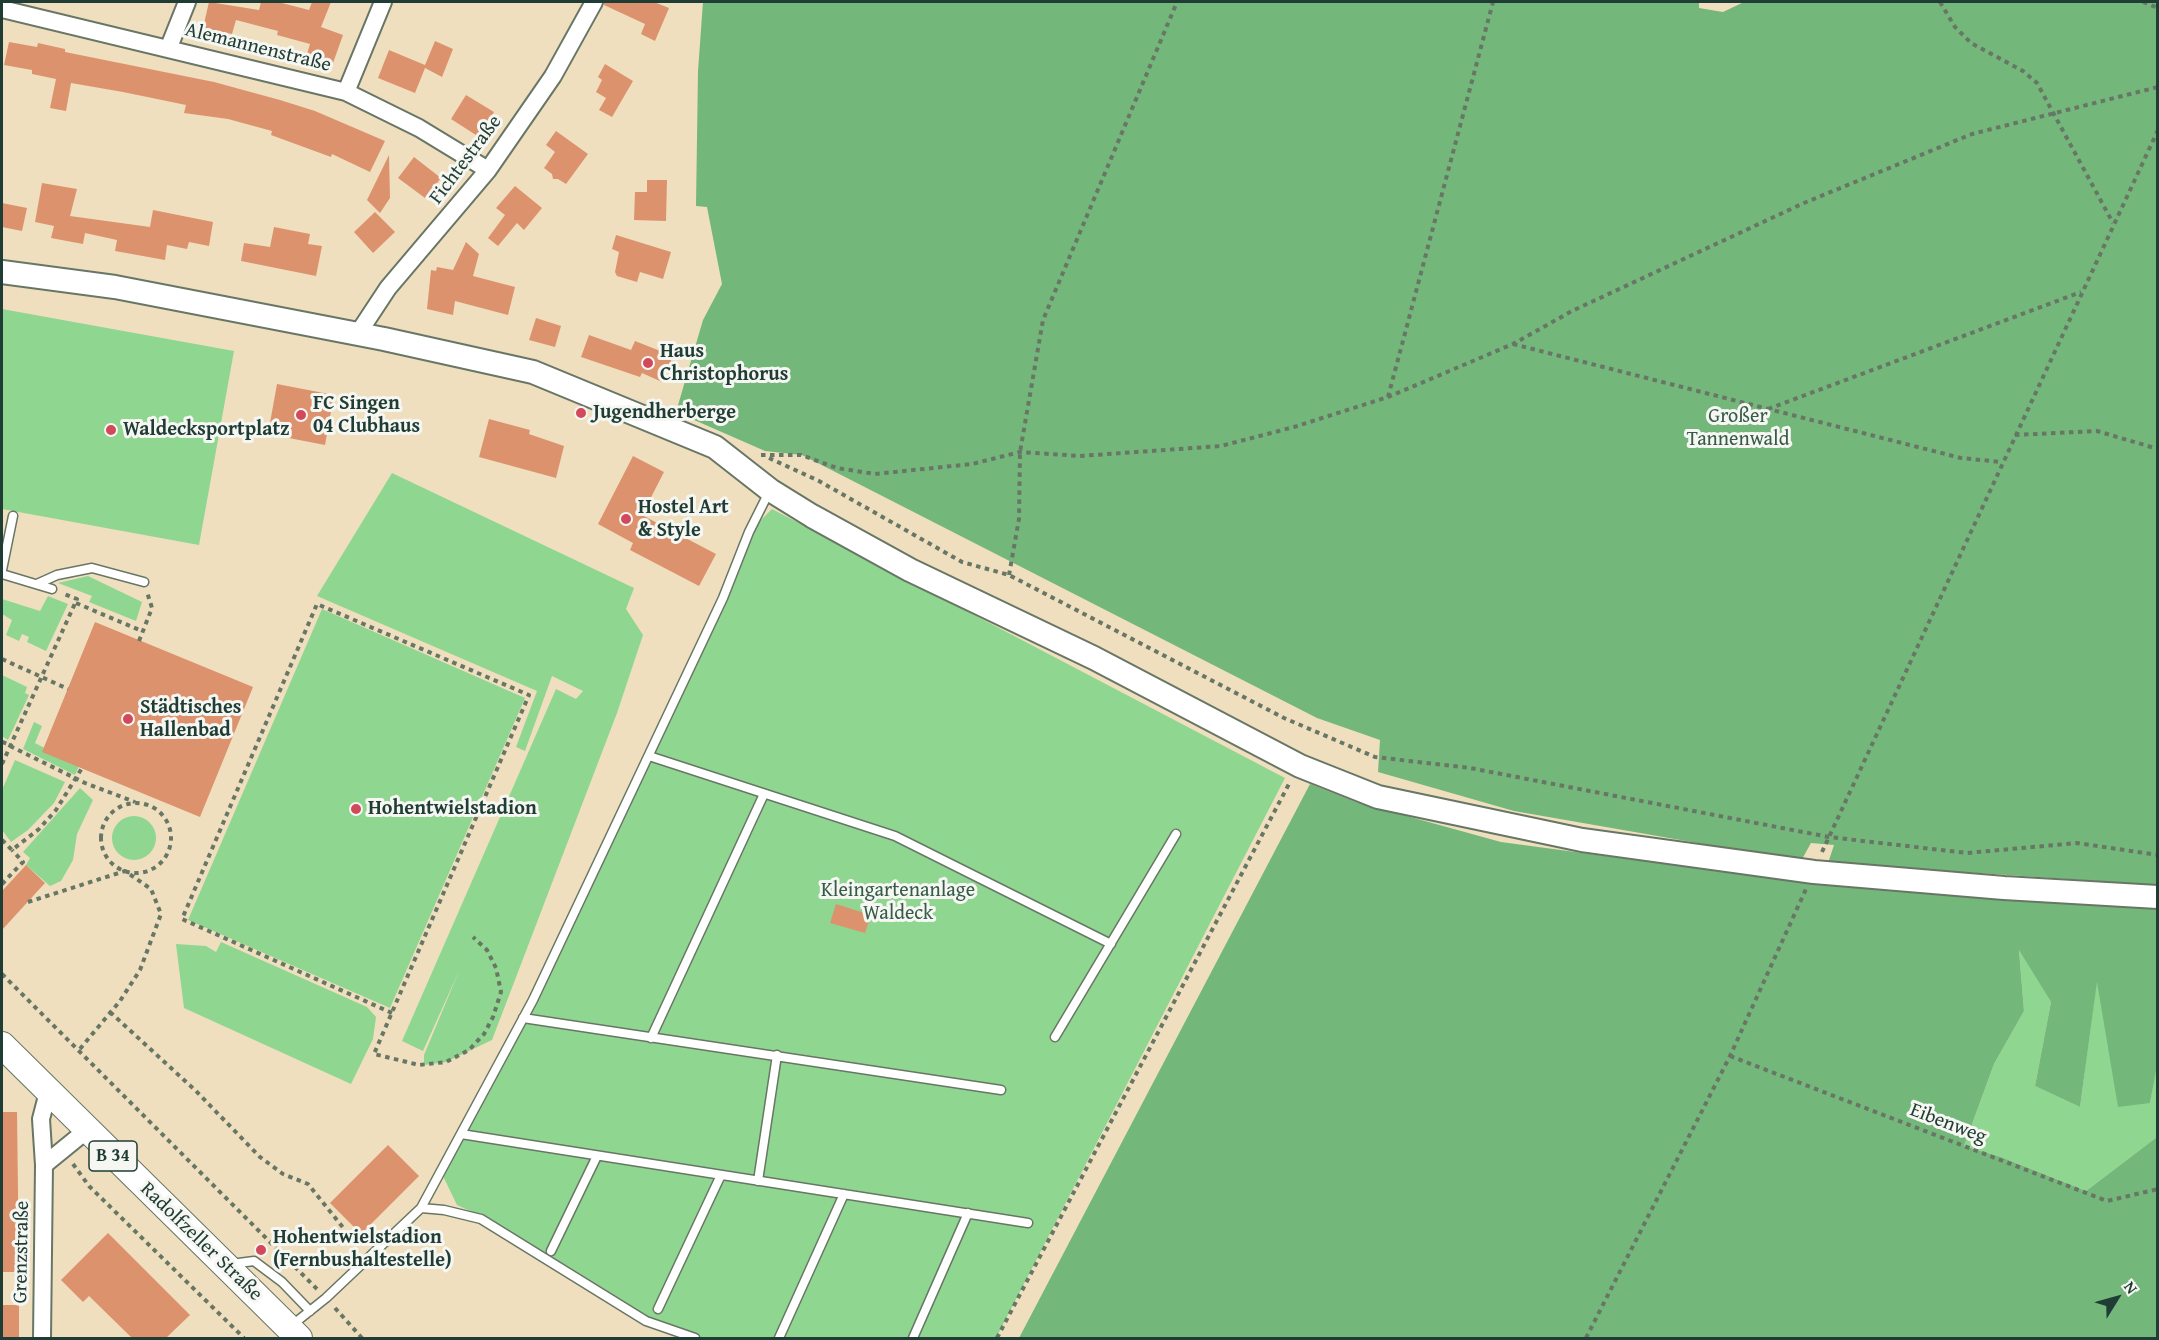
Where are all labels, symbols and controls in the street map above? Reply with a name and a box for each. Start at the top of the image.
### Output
street label: Alemannenstraße [183,18,333,78]
street label: Fichtestraße [425,111,507,209]
place label: Haus Christophorus [660,340,788,387]
marker: Haus Christophorus [641,356,655,370]
place label: FC Singen 04 Clubhaus [313,392,420,439]
place label: Jugendherberge [593,401,736,425]
park label: Großer Tannenwald [1687,405,1789,452]
marker: Jugendherberge [574,406,588,420]
marker: FC Singen 04 Clubhaus [294,408,308,422]
place label: Waldecksportplatz [123,418,290,442]
marker: Waldecksportplatz [104,423,118,437]
place label: Hostel Art & Style [638,496,729,543]
marker: Hostel Art & Style [619,512,633,526]
place label: Städtisches Hallenbad [140,696,241,743]
marker: Städtisches Hallenbad [121,712,135,726]
place label: Hohentwielstadion [368,797,537,821]
marker: Hohentwielstadion [349,802,363,816]
park label: Kleingartenanlage Waldeck [821,879,975,926]
street label: Eibenweg [1906,1098,1990,1150]
road number: B 34 [89,1141,137,1171]
street label: Radolfzeller Straße [135,1178,267,1306]
street label: Grenzstraße [9,1200,35,1304]
place label: Hohentwielstadion (Fernbushaltestelle) [273,1226,452,1273]
marker: Hohentwielstadion (Fernbushaltestelle) [254,1243,268,1257]
north arrow [2087,1268,2147,1328]
text: N [2119,1276,2144,1299]

